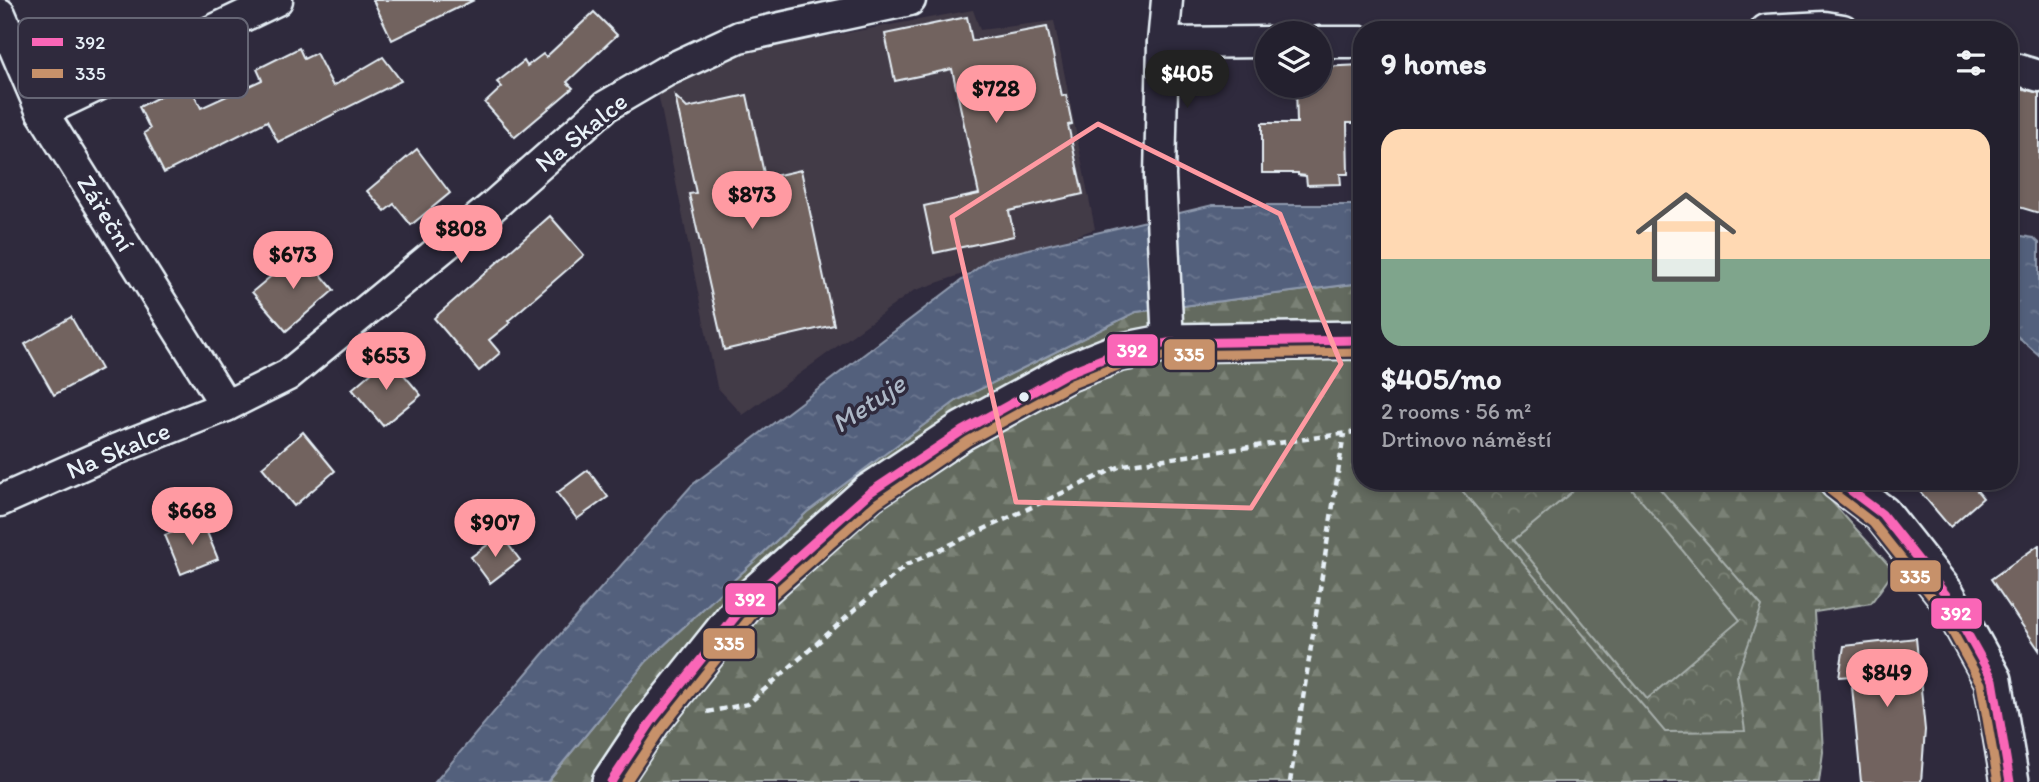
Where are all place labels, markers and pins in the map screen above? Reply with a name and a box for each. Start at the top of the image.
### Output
pin: $405 [1146,50,1228,110]
pin: $728 [955,66,1037,125]
pin: $873 [711,172,793,231]
pin: $808 [420,205,502,265]
pin: $673 [252,232,334,291]
pin: $653 [345,332,427,392]
unlabelled marker [1017,390,1031,404]
pin: $668 [151,488,233,547]
pin: $907 [454,500,536,559]
pin: $849 [1846,650,1928,709]

